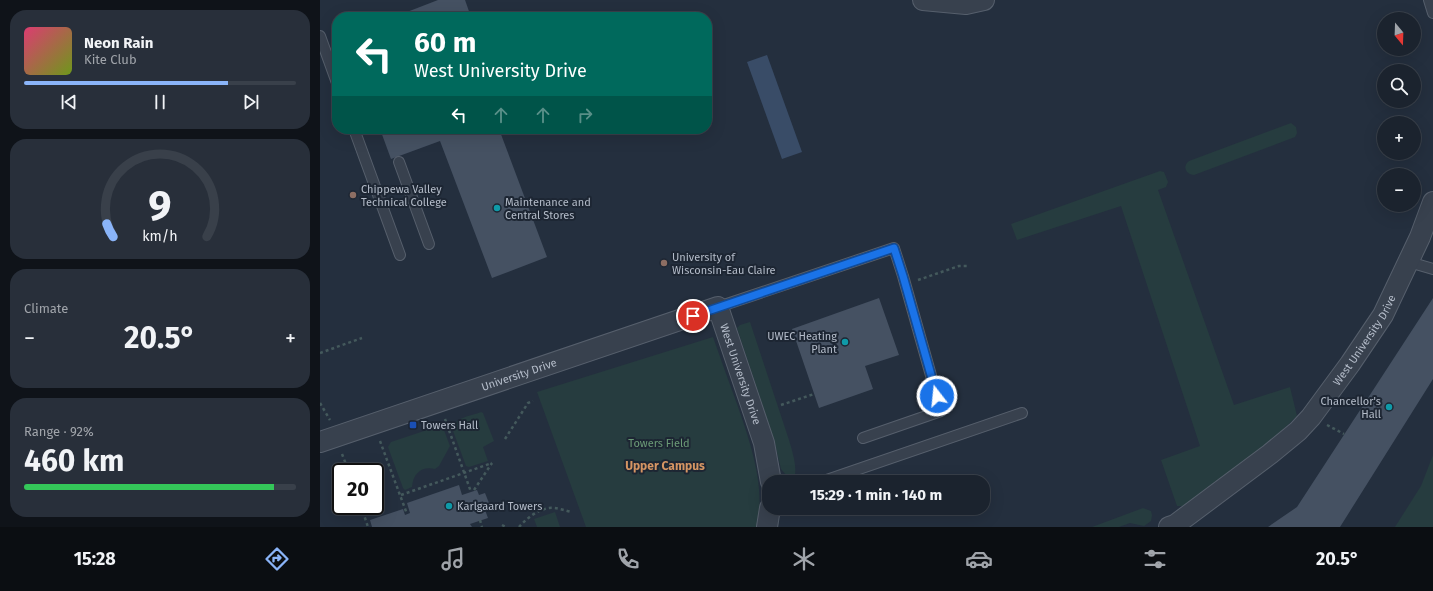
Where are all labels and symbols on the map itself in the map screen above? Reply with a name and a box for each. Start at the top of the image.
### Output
north arrow [1377,12,1421,56]
place label: Chippewa Valley Technical College [361,183,447,209]
marker: Chippewa Valley Technical College [348,190,358,200]
place label: Maintenance and Central Stores [505,196,591,222]
marker: Maintenance and Central Stores [492,203,502,213]
place label: University of Wisconsin-Eau Claire [672,251,776,277]
marker: University of Wisconsin-Eau Claire [659,258,669,268]
street label: West University Drive [1330,293,1398,388]
pin [676,299,710,333]
street label: West University Drive [718,322,764,426]
place label: UWEC Heating Plant [767,330,837,356]
marker: UWEC Heating Plant [840,337,850,347]
street label: University Drive [480,356,558,393]
position arrow [916,375,958,417]
place label: Chancellor's Hall [1321,395,1381,421]
marker: Chancellor's Hall [1384,402,1394,412]
place label: Towers Hall [421,419,478,432]
marker: Towers Hall [408,420,418,430]
park label: Towers Field [628,437,690,450]
district label: Upper Campus [625,459,705,473]
speed limit sign: 20 [332,463,384,515]
place label: Karlgaard Towers [457,500,542,513]
marker: Karlgaard Towers [444,501,454,511]

